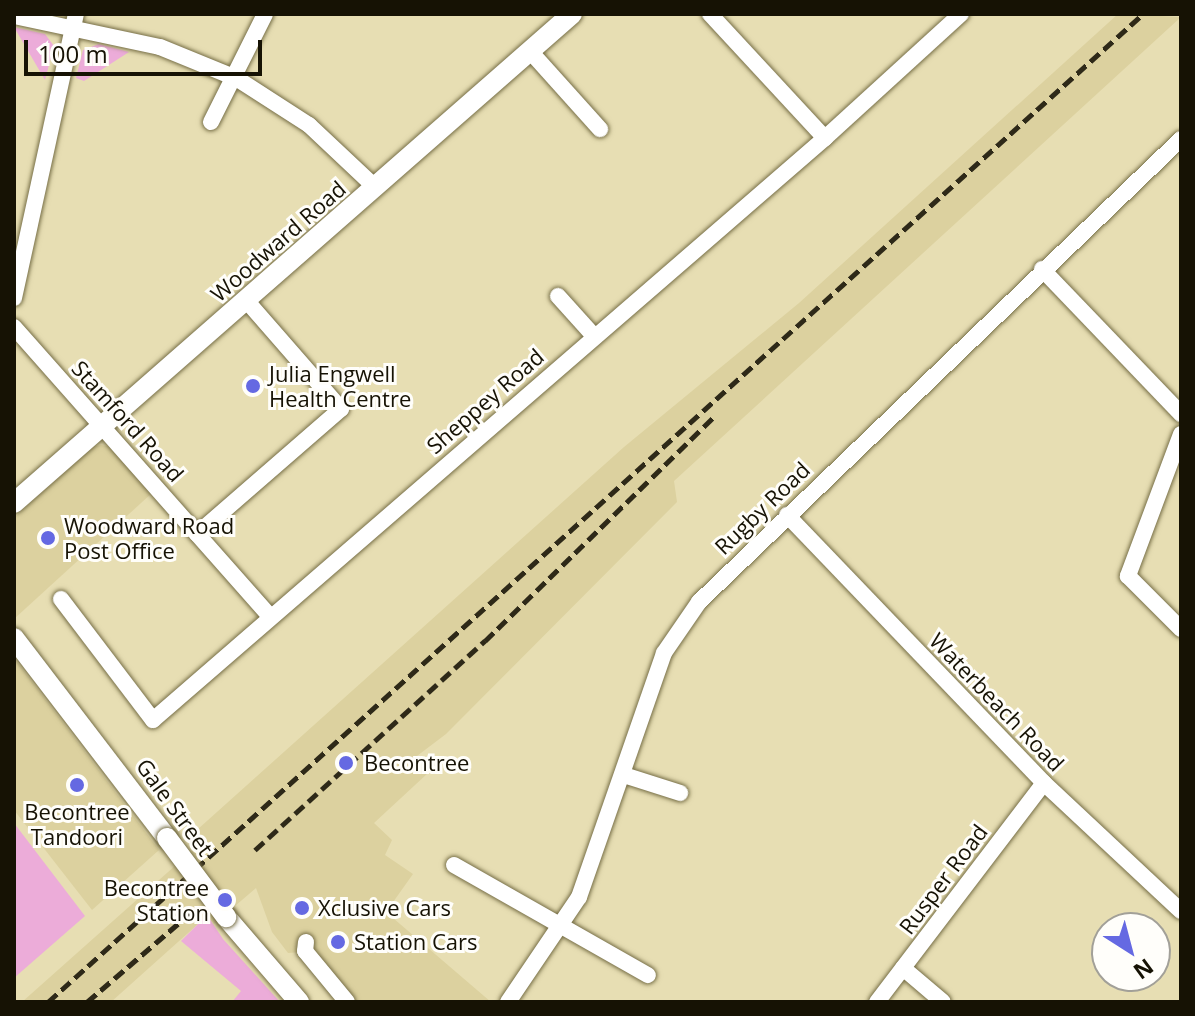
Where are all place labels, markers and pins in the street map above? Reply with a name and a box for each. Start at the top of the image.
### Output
place label: Julia Engwell Health Centre [269,360,411,412]
marker: Julia Engwell Health Centre [244,377,262,395]
place label: Woodward Road Post Office [64,512,234,564]
marker: Woodward Road Post Office [39,529,57,547]
place label: Becontree [364,750,469,776]
marker: Becontree [335,752,357,774]
marker: Becontree Tandoori [68,776,86,794]
place label: Becontree Tandoori [24,798,130,850]
place label: Becontree Station [104,874,209,926]
marker: Becontree Station [216,891,234,909]
place label: Xclusive Cars [318,895,451,921]
marker: Xclusive Cars [293,899,311,917]
place label: Station Cars [354,929,478,955]
marker: Station Cars [329,933,347,951]

